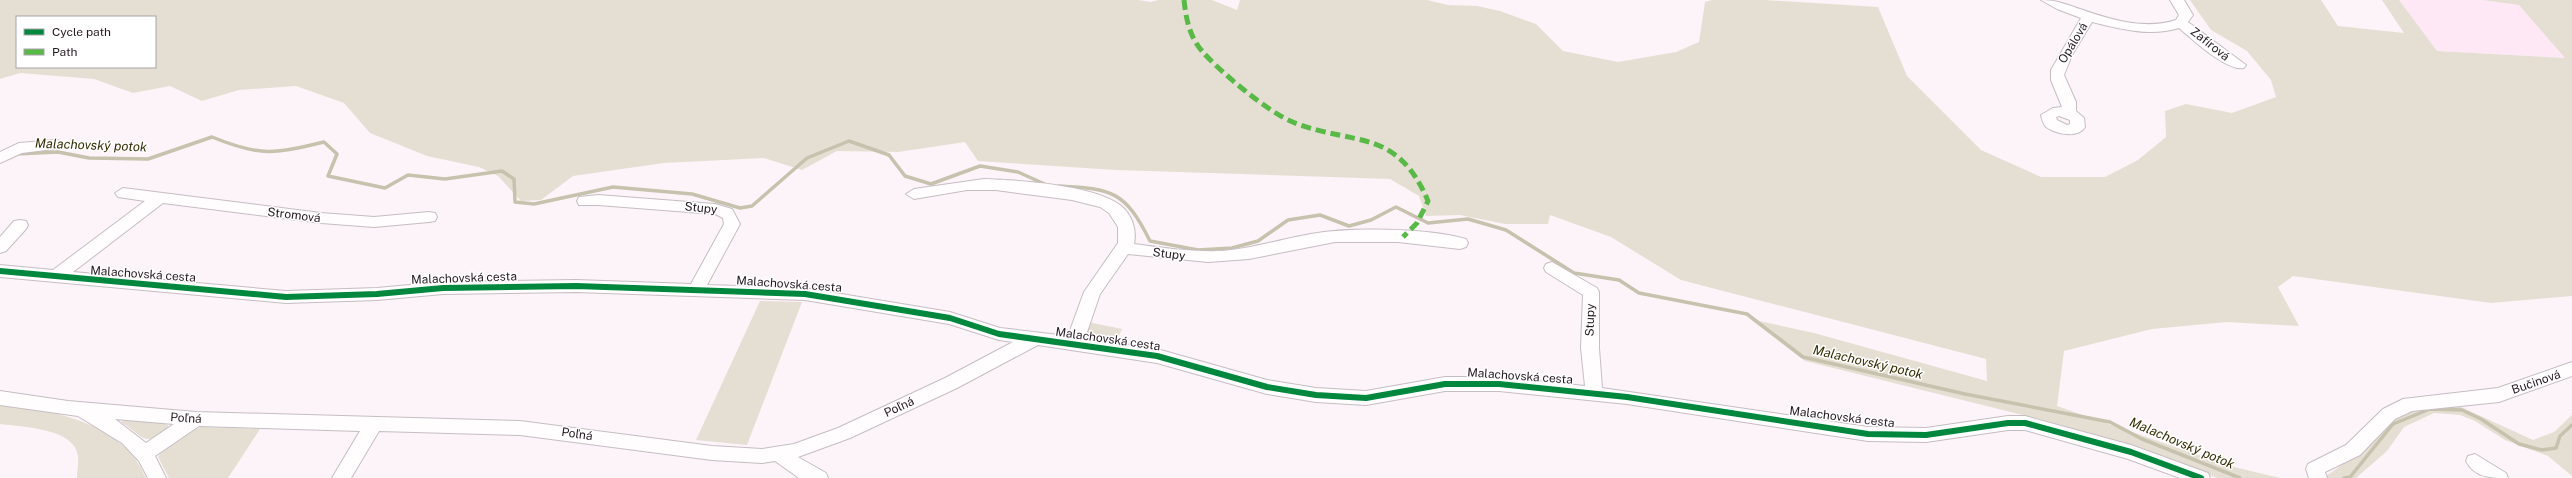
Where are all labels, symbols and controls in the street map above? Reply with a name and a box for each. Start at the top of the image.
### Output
legend [16,16,156,68]
street label: Opálová [2055,20,2091,66]
street label: Zafírová [2188,24,2232,64]
text: Cycle path [52,25,111,39]
text: Path [52,45,78,59]
water label: Malachovský potok [35,136,147,154]
street label: Stupy [684,199,719,217]
street label: Stromová [267,205,321,225]
street label: Stupy [1152,245,1187,263]
street label: Malachovská cesta [90,263,196,285]
street label: Malachovská cesta [411,269,517,287]
street label: Malachovská cesta [736,273,842,295]
street label: Stupy [1582,303,1598,337]
street label: Malachovská cesta [1055,325,1161,353]
water label: Malachovský potok [1812,342,1924,382]
street label: Malachovská cesta [1467,365,1573,387]
street label: Bučinová [2510,367,2562,397]
street label: Poľná [882,394,916,420]
street label: Malachovská cesta [1789,404,1895,430]
street label: Poľná [170,410,202,426]
water label: Malachovský potok [2127,414,2237,472]
street label: Poľná [560,425,594,443]

